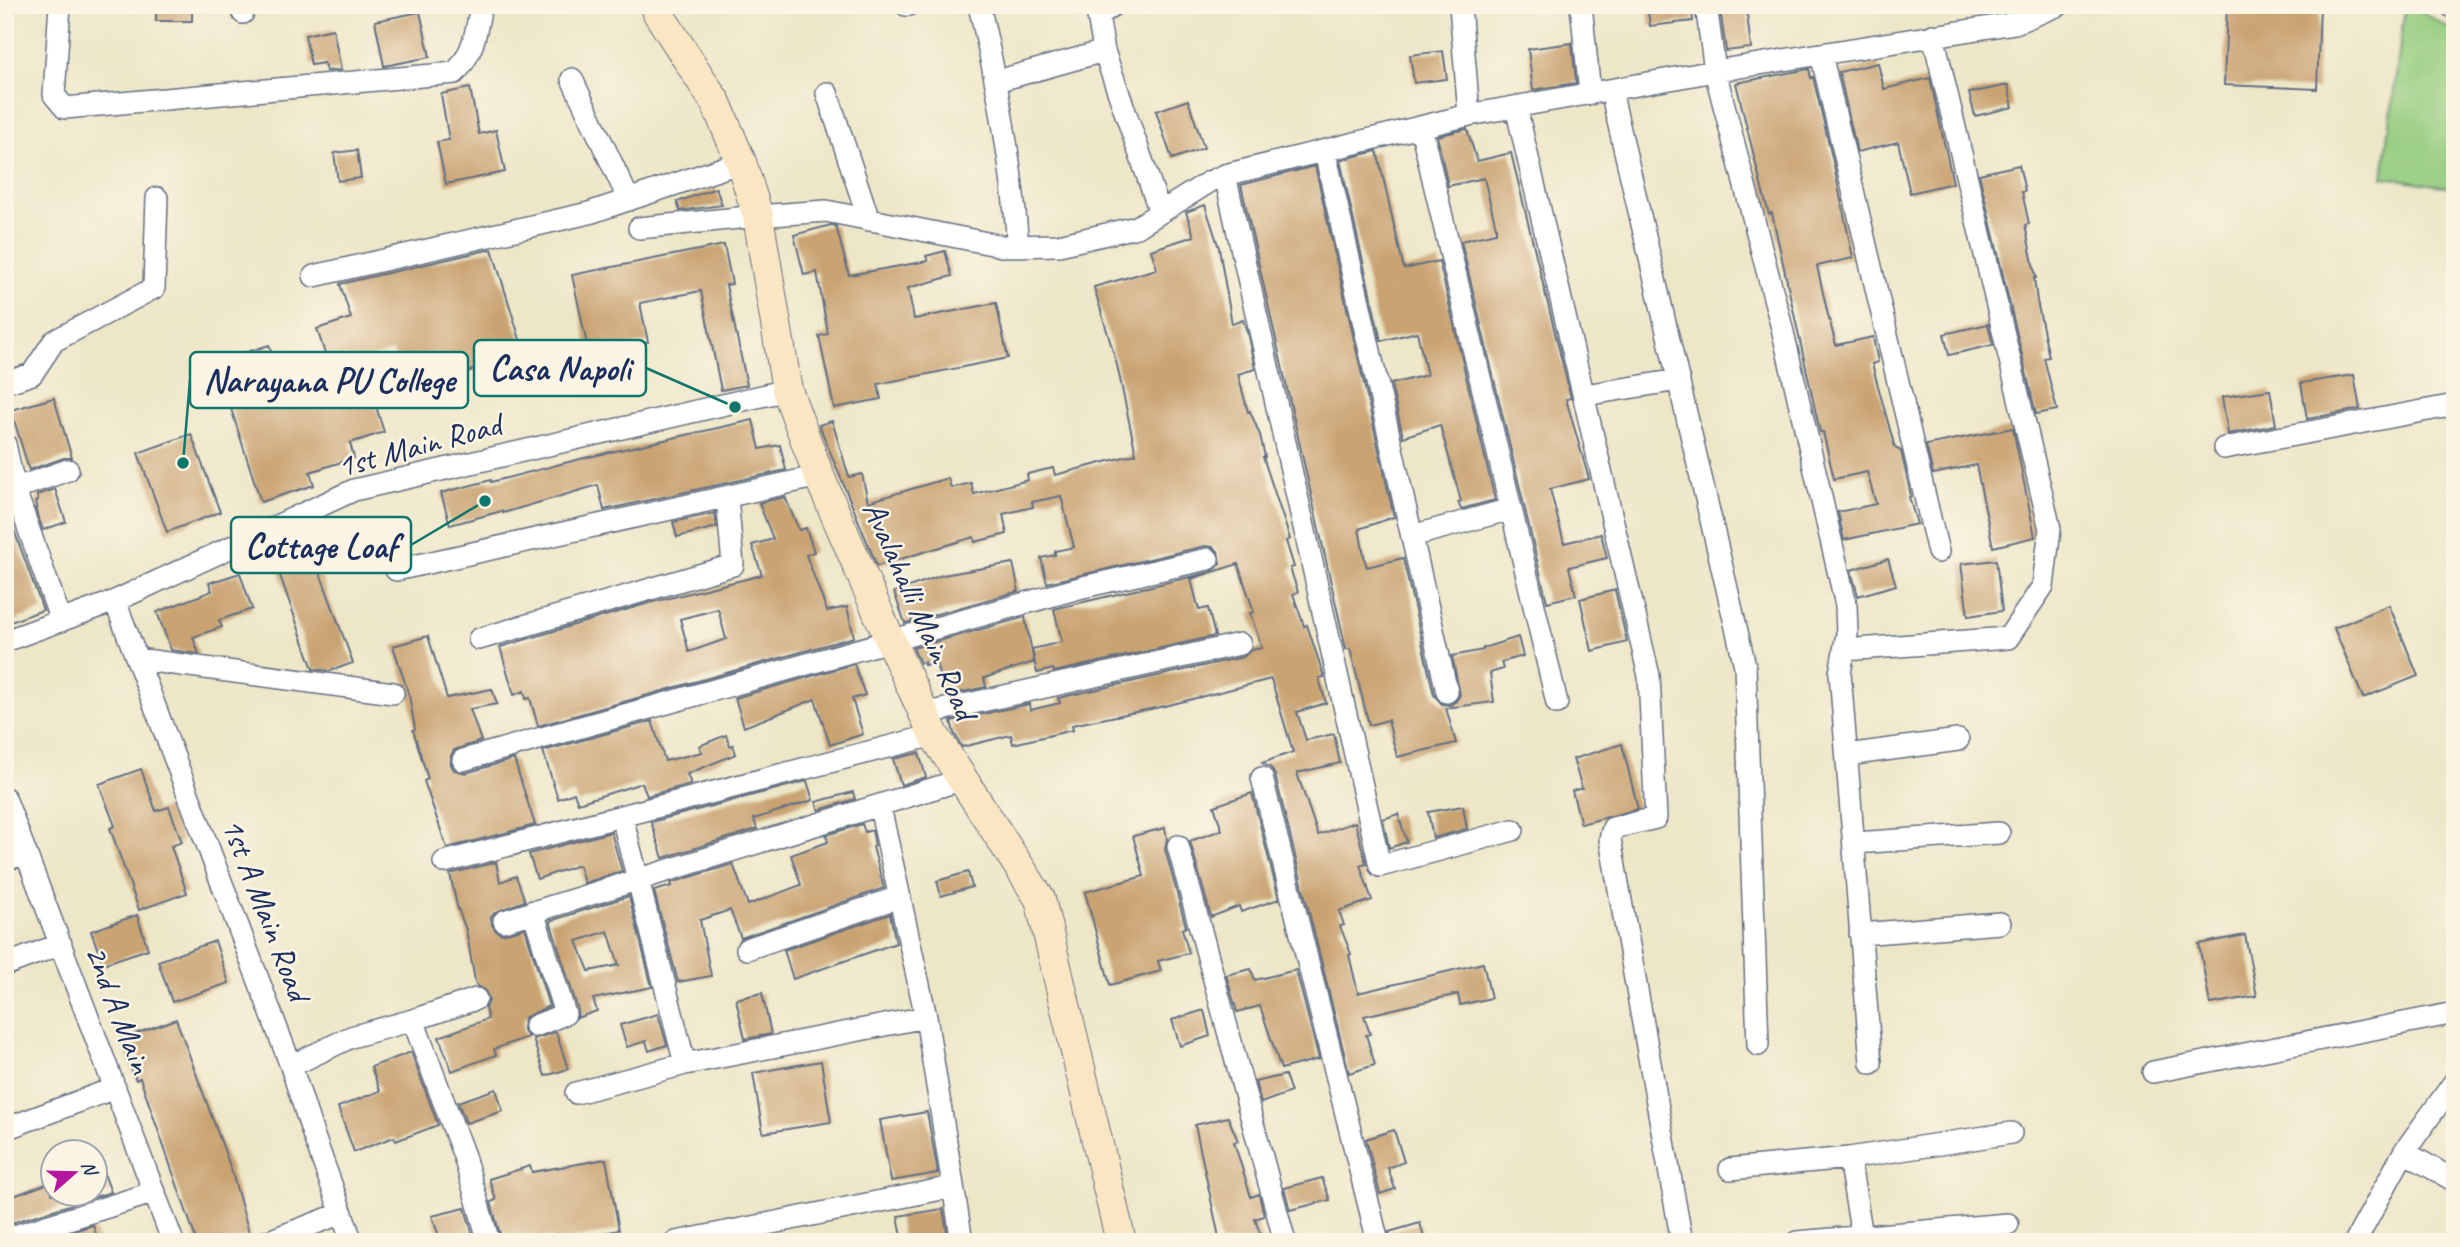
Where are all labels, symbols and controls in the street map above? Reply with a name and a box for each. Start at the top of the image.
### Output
callout: Casa Napoli [474,340,646,396]
text: Casa Napoli [489,346,635,391]
callout: Narayana PU College [190,352,468,408]
text: Narayana PU College [203,358,458,403]
street label: 1st Main Road [333,402,510,487]
street label: Avalahalli Main Road [853,494,989,730]
callout: Cottage Loaf [231,517,411,573]
text: Cottage Loaf [245,524,405,569]
street label: 1st A Main Road [212,812,322,1011]
street label: 2nd A Main [75,939,163,1080]
north arrow [38,1138,108,1208]
text: N [76,1158,103,1180]

